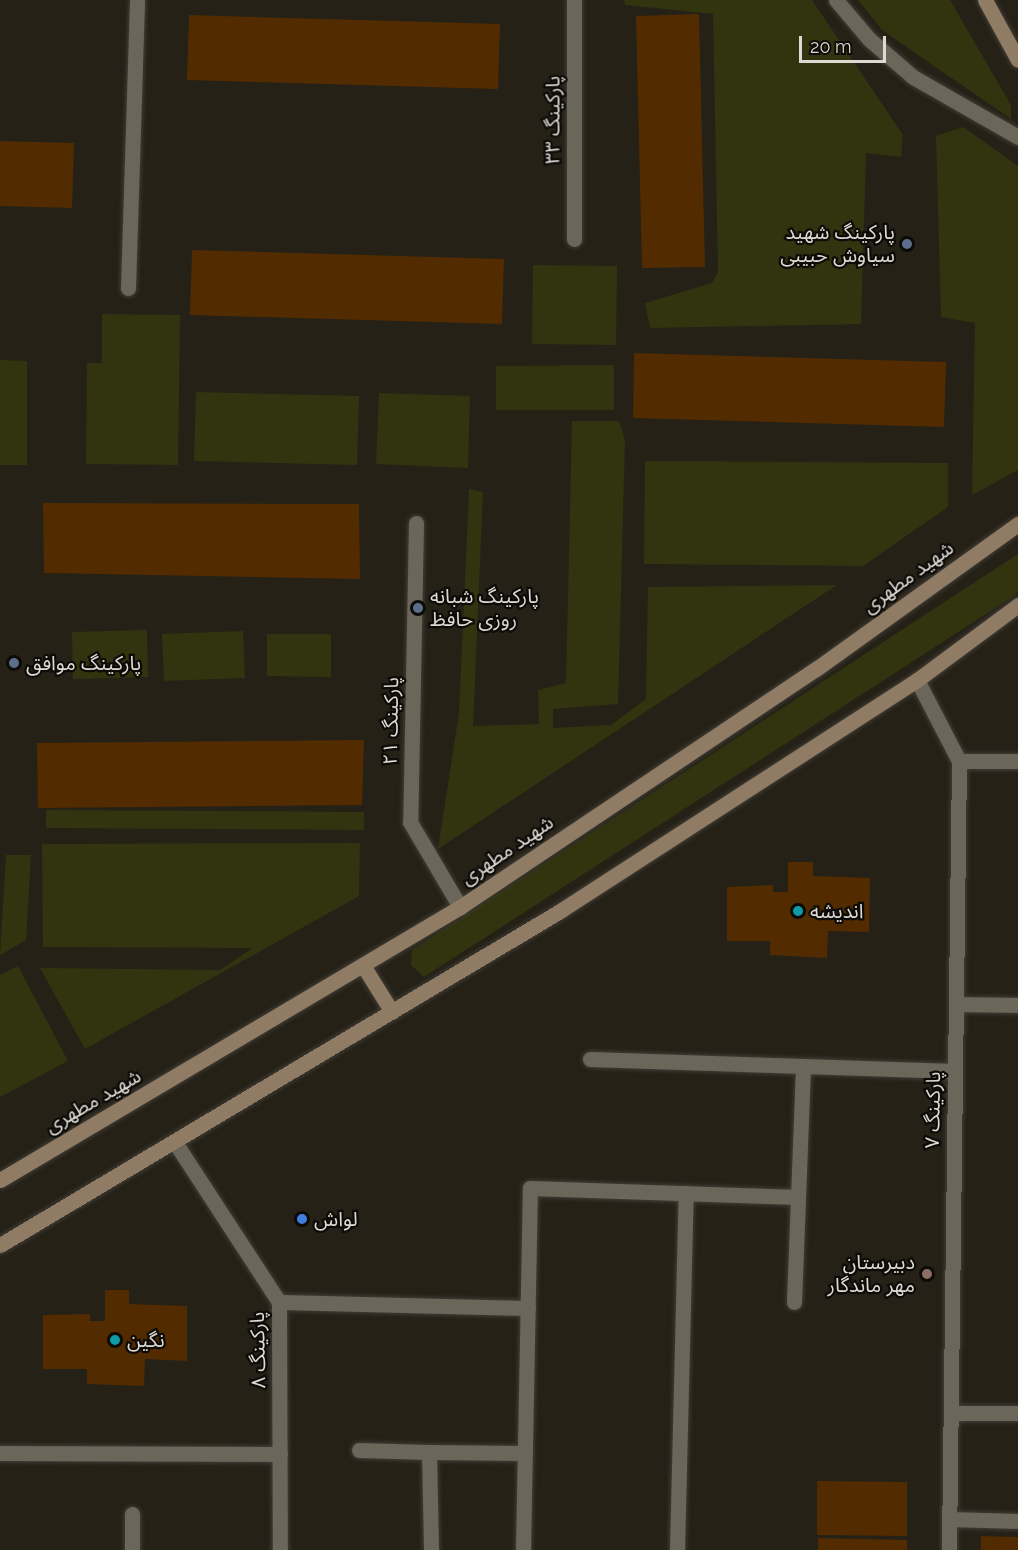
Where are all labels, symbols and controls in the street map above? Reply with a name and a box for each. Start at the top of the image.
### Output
scale bar [802,24,889,62]
text: 20 m [810,36,852,57]
street label: پارکینگ ۳۳ [541,76,565,164]
place label: پارکینگ شهید سیاوش حبیبی [780,220,895,267]
marker: پارکینگ شهید سیاوش حبیبی [900,237,914,251]
street label: شهید مطهری [858,536,958,618]
place label: پارکینگ شبانه روزی حافظ [430,584,539,631]
marker: پارکینگ شبانه روزی حافظ [411,601,425,615]
place label: پارکینگ موافق [26,651,141,675]
marker: پارکینگ موافق [7,656,21,670]
street label: پارکینگ ۲۱ [378,677,404,765]
street label: شهید مطهری [456,810,558,890]
place label: اندیشه [810,899,863,923]
marker: اندیشه [791,904,805,918]
street label: شهید مطهری [41,1064,145,1138]
street label: پارکینگ ۷ [920,1071,946,1149]
place label: لواش [314,1207,358,1231]
marker: لواش [295,1212,309,1226]
place label: دبیرستان مهر ماندگار [828,1250,915,1297]
marker: دبیرستان مهر ماندگار [920,1267,934,1281]
street label: پارکینگ ۸ [245,1311,271,1389]
place label: نگین [127,1328,165,1352]
marker: نگین [108,1333,122,1347]

